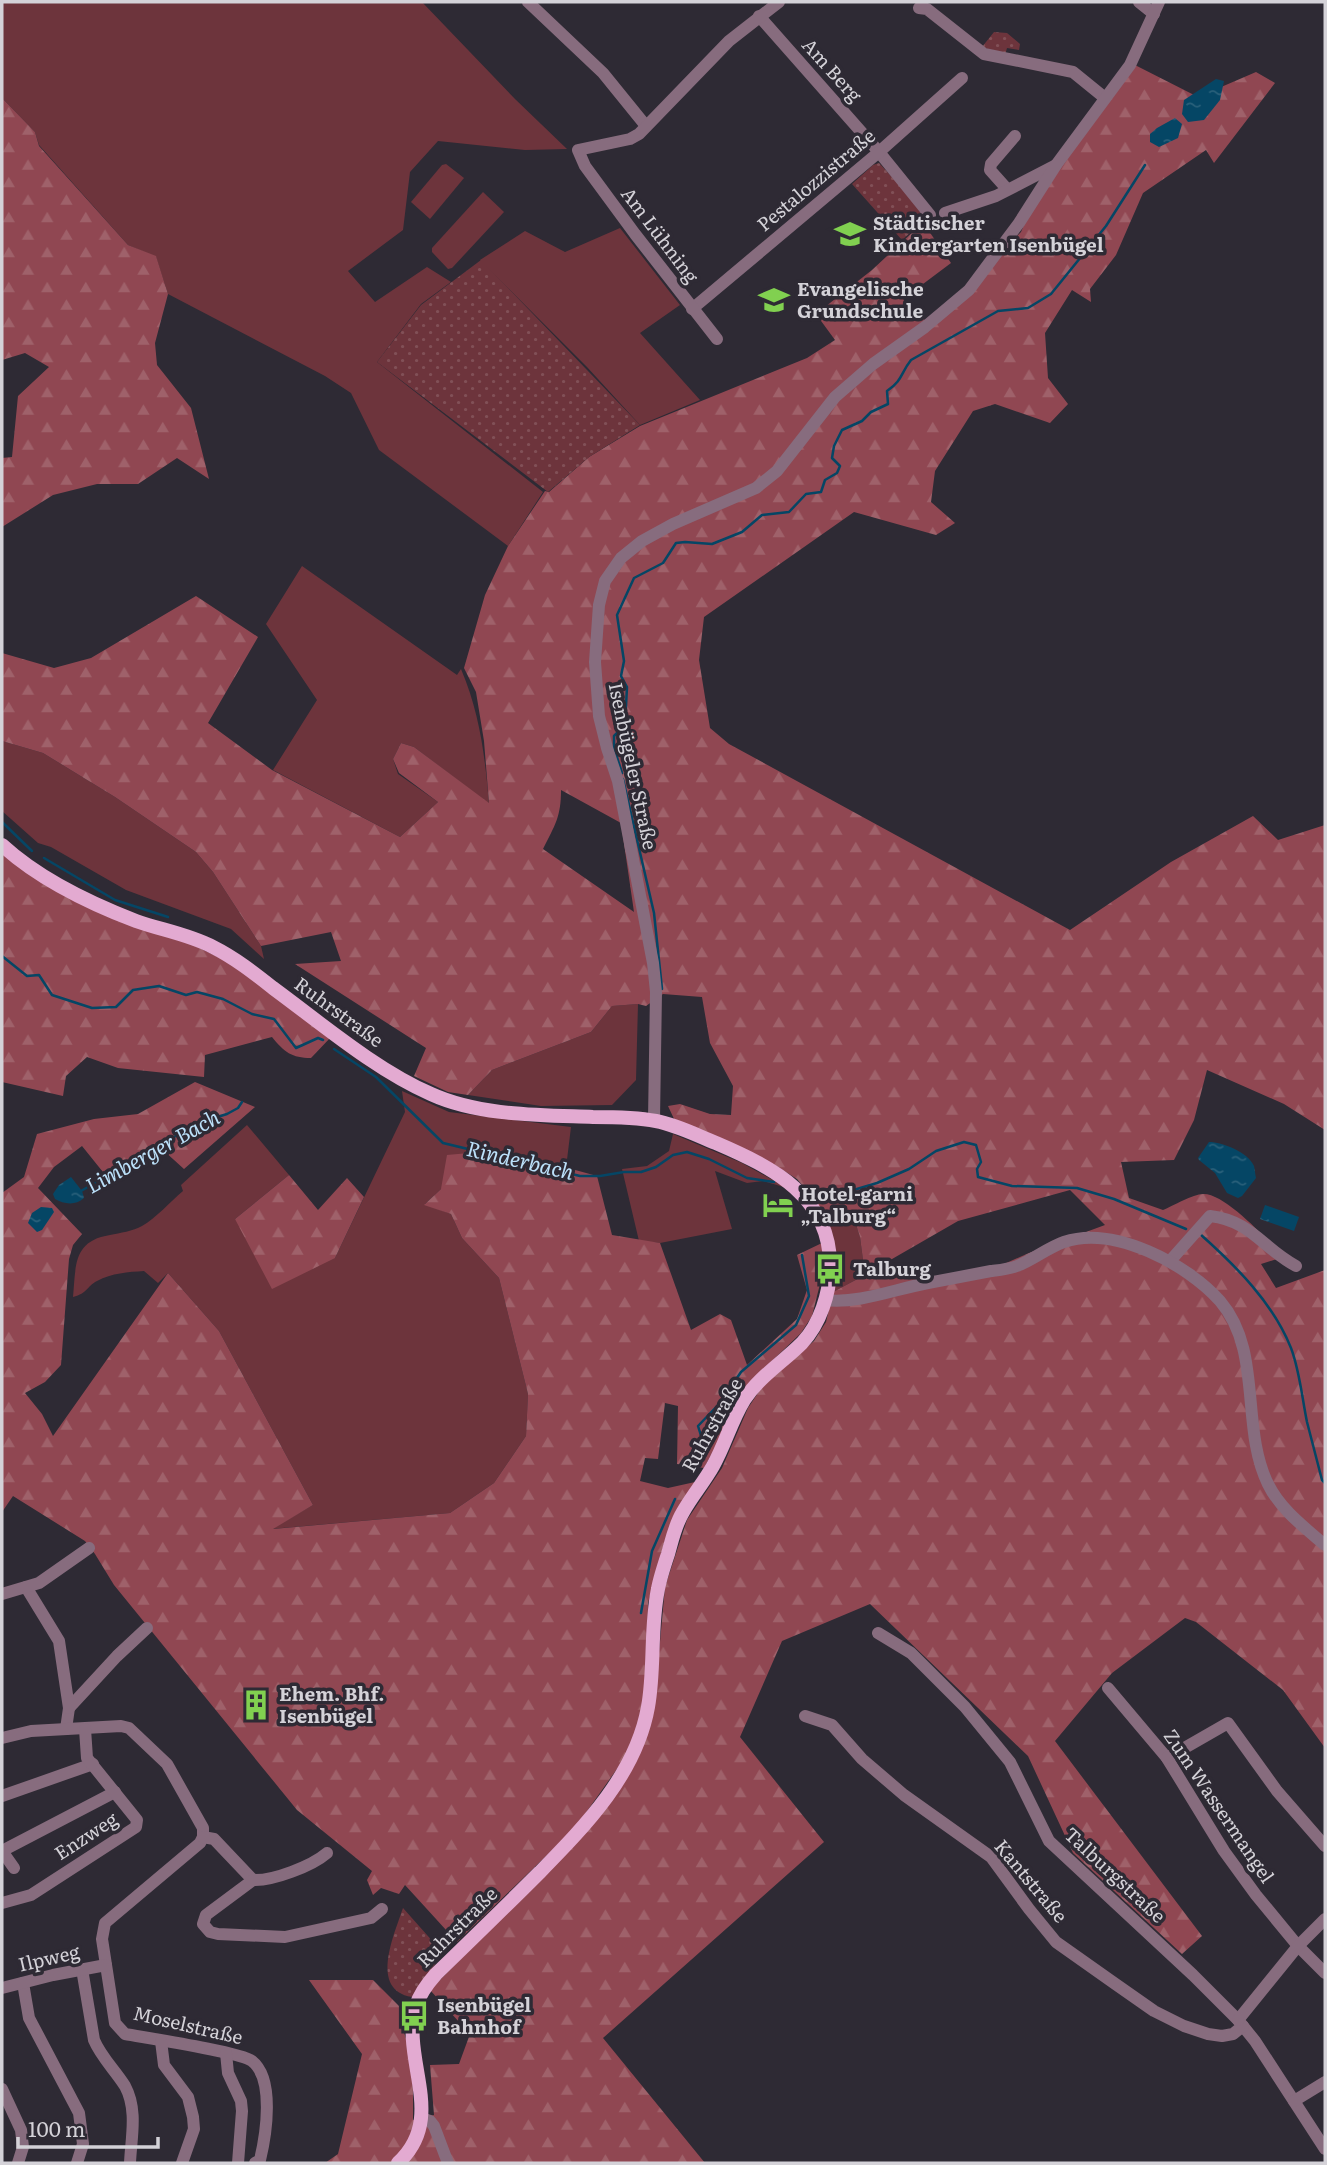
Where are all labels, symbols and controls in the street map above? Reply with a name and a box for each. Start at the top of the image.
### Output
street label: Am Berg [796,31,869,108]
street label: Pestalozzistraße [750,121,881,237]
street label: Am Lühning [615,180,707,289]
place label: Städtischer Kindergarten Isenbügel [873,208,1104,258]
school or university icon: Städtischer Kindergarten Isenbügel [833,217,867,251]
place label: Evangelische Grundschule [797,274,924,324]
school or university icon: Evangelische Grundschule [757,283,791,317]
street label: Isenbügeler Straße [603,680,665,852]
street label: Ruhrstraße [289,969,390,1053]
water label: Limberger Bach [79,1100,225,1199]
water label: Rinderbach [464,1131,578,1186]
place label: Hotel-garni „Talburg“ [801,1179,913,1229]
hotel icon: Hotel-garni „Talburg“ [761,1188,795,1222]
bus stop icon: Talburg [813,1252,847,1286]
place label: Talburg [853,1254,931,1282]
street label: Ruhrstraße [674,1372,749,1477]
place label: Ehem. Bhf. Isenbügel [279,1679,385,1729]
building icon: Ehem. Bhf. Isenbügel [239,1688,273,1722]
street label: Zum Wassermangel [1158,1723,1282,1888]
street label: Enzweg [48,1804,123,1866]
street label: Talburgstraße [1059,1820,1173,1929]
street label: Kantstraße [989,1833,1075,1928]
street label: Ruhrstraße [410,1880,503,1973]
street label: Ilpweg [15,1936,83,1978]
place label: Isenbügel Bahnhof [437,1990,531,2040]
street label: Moselstraße [131,1998,246,2050]
bus stop icon: Isenbügel Bahnhof [397,1999,431,2033]
scale bar [18,2106,158,2150]
text: 100 m [28,2112,85,2143]

